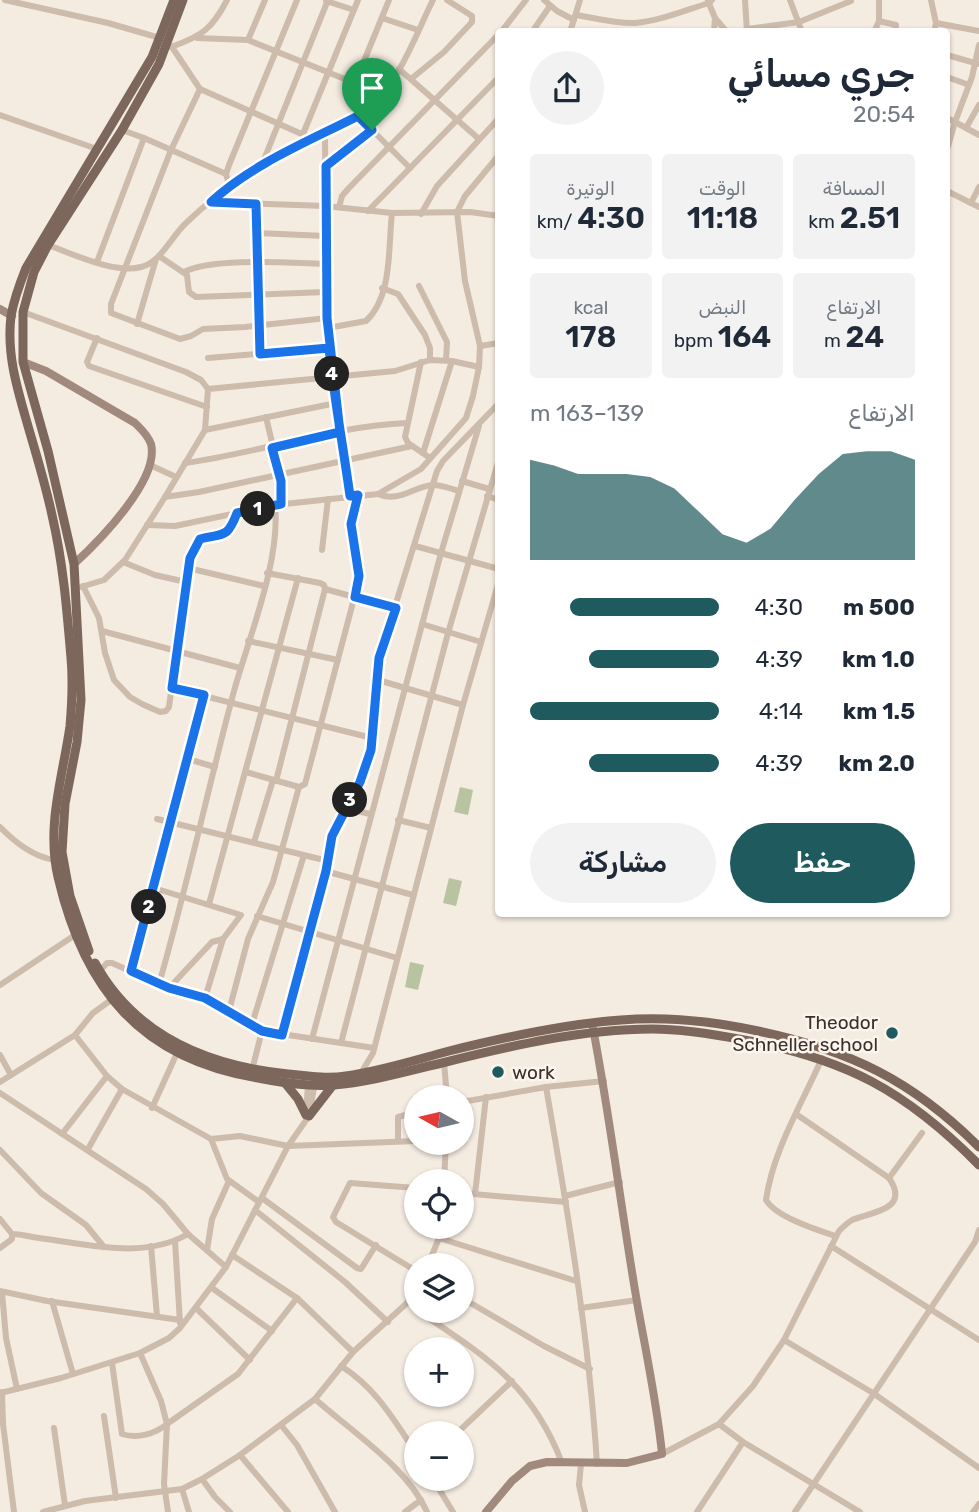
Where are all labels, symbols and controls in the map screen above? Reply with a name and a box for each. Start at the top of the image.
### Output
button: share [530,51,604,125]
text: جري مسائي [727,51,915,97]
pin [342,58,402,130]
icon: arrive [353,69,391,107]
text: 20:54 [853,100,915,128]
text: الوتيرة [566,177,615,200]
text: الوقت [699,177,746,200]
text: المسافة [823,177,886,200]
text: 4:30 [577,200,645,236]
text: 11:18 [687,200,758,236]
text: 2.51 [840,200,900,236]
text: /km [537,210,577,233]
text: km [808,210,840,233]
text: kcal [573,296,608,319]
text: النبض [699,296,746,319]
text: الارتفاع [827,296,882,319]
text: 178 [565,319,616,355]
text: 164 [718,319,771,355]
text: 24 [846,319,884,355]
text: bpm [674,329,718,352]
text: m [824,329,846,352]
pin: 4 [314,356,350,392]
text: 4 [325,362,338,385]
text: 139–163 m [530,399,644,427]
text: الارتفاع [849,399,915,427]
pin: 1 [240,491,276,526]
text: 1 [253,497,262,520]
text: 4:30 [754,593,803,621]
text: 500 m [843,593,915,621]
text: 4:39 [755,645,803,673]
text: 1.0 km [842,645,915,673]
text: 4:14 [759,697,803,725]
text: 1.5 km [843,697,915,725]
text: 4:39 [755,749,803,777]
text: 2.0 km [839,749,915,777]
pin: 3 [332,782,368,818]
text: 3 [343,788,356,811]
button: مشاركة [530,823,716,903]
button: حفظ [730,823,915,903]
pin: 2 [132,890,166,925]
text: 2 [142,895,155,918]
place label: Theodor Schneller school [732,1011,879,1056]
marker: Theodor Schneller school [884,1025,900,1041]
place label: work [512,1061,555,1084]
marker: work [490,1064,506,1080]
north arrow [404,1085,474,1155]
map controls [404,1085,474,1491]
button: locate [404,1169,474,1239]
button: layers [404,1253,474,1323]
button: + [404,1337,474,1407]
button: − [404,1421,474,1491]

